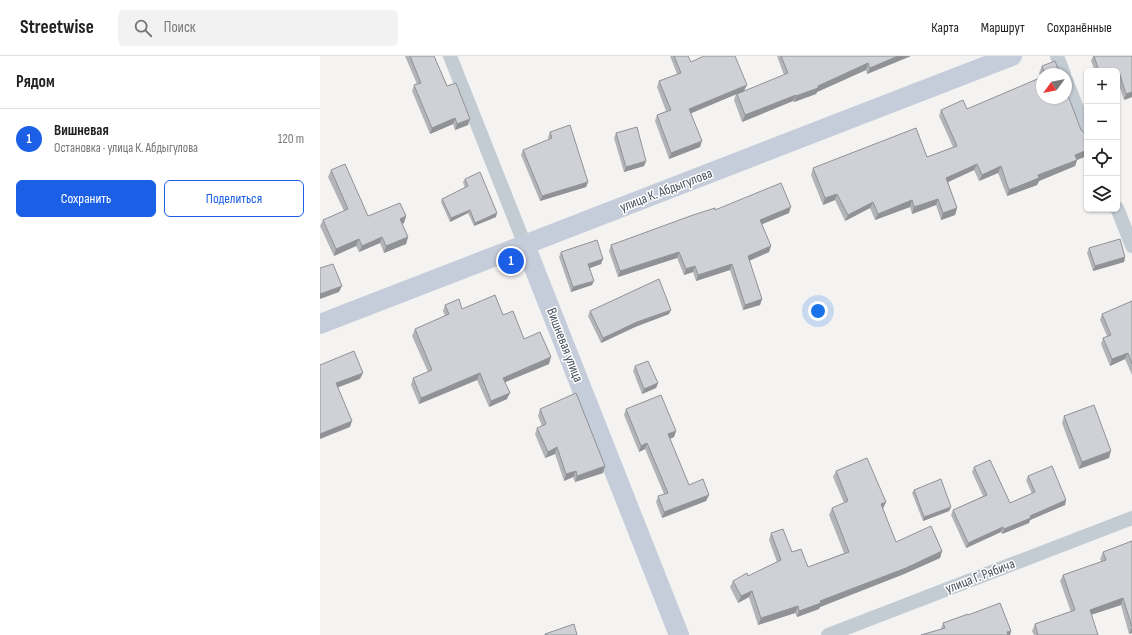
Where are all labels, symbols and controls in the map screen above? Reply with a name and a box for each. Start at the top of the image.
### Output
search box [118,10,398,46]
text: Streetwise [20,16,94,39]
icon: search [132,17,154,39]
text: Поиск [164,18,195,37]
text: Карта [931,19,959,36]
text: Маршрут [981,19,1025,36]
text: Сохранённые [1047,19,1112,36]
north arrow [1036,68,1072,104]
map controls [1084,68,1120,212]
button: + [1084,68,1120,104]
text: Рядом [16,72,55,92]
button: − [1084,104,1120,140]
text: Вишневая [54,121,109,140]
text: 1 [26,131,32,147]
text: 120 m [278,131,304,147]
text: Остановка · улица К. Абдыгулова [54,140,198,156]
button: locate [1084,140,1120,176]
street label: улица К. Абдыгулова [617,165,715,215]
button: layers [1084,176,1120,212]
button: Сохранить [16,180,156,217]
button: Поделиться [164,180,304,217]
pin: 1 [498,246,524,276]
your location [808,301,828,321]
street label: Вишневая улица [543,305,587,385]
street label: улица Г. Рябича [943,555,1017,597]

